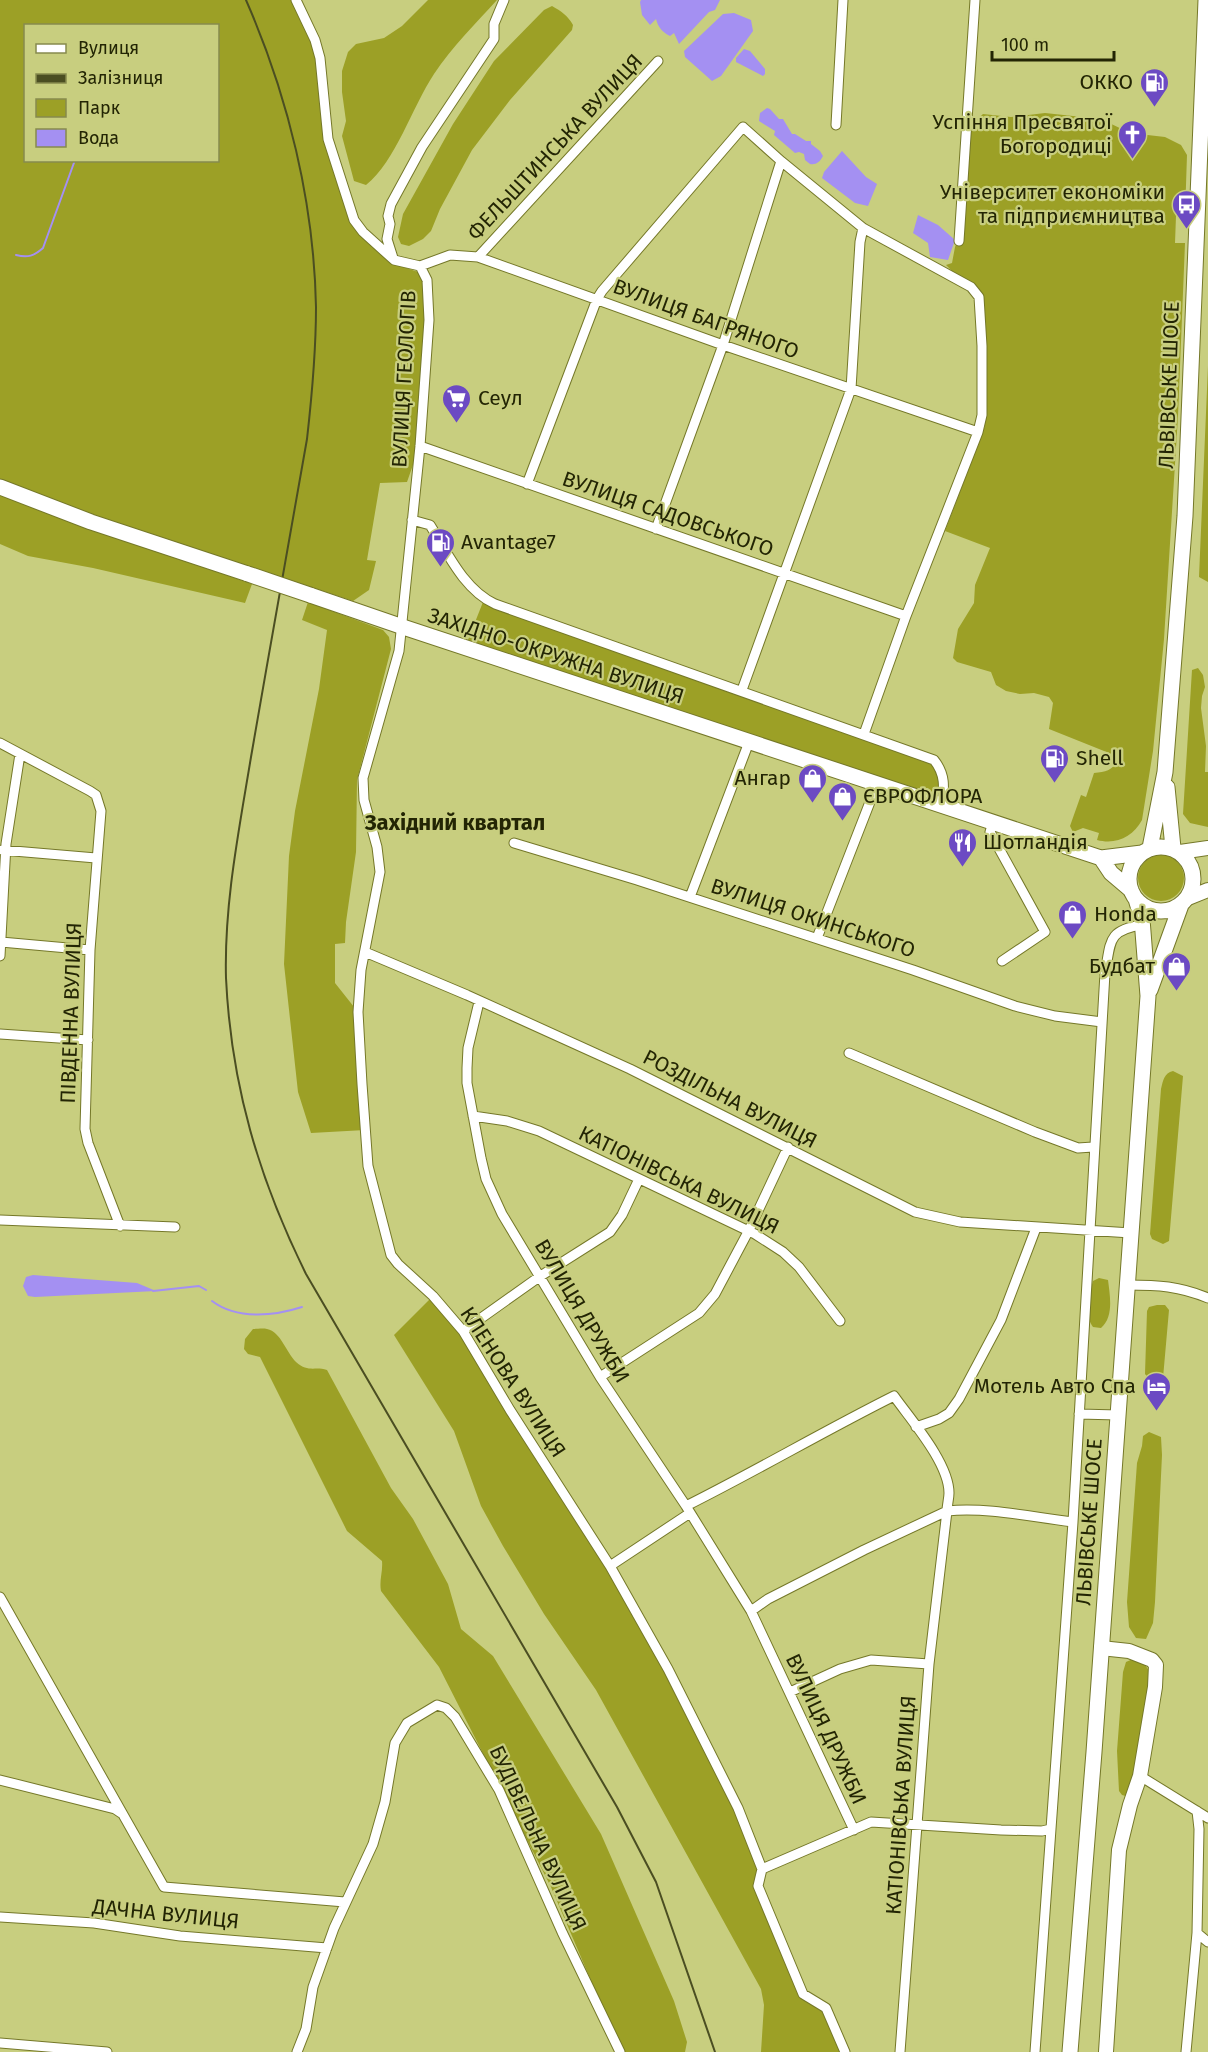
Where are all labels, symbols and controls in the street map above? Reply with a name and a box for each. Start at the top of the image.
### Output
legend [24,24,219,162]
scale bar [992,24,1114,62]
text: 100 m [1001,34,1049,56]
text: Вулиця [78,37,139,59]
street label: ФЕЛЬШТИНСЬКА ВУЛИЦЯ [462,49,648,245]
fuel station icon: ОККО [1138,66,1170,108]
text: Залізниця [78,67,164,89]
place label: ОККО [1079,69,1133,95]
text: Парк [78,97,121,119]
place label: Успіння Пресвятої Богородиці [932,109,1113,159]
church icon: Успіння Пресвятої Богородиці [1117,118,1149,160]
text: Вода [78,127,119,149]
place label: Університет економіки та підприємництва [940,179,1165,229]
bus stop icon: Університет економіки та підприємництва [1170,188,1202,230]
street label: ВУЛИЦЯ БАГРЯНОГО [610,273,802,365]
street label: ВУЛИЦЯ ГЕОЛОГІВ [386,290,422,468]
street label: ЛЬВІВСЬКЕ ШОСЕ [1153,301,1185,469]
supermarket icon: Сеул [441,382,473,424]
place label: Сеул [478,385,523,411]
street label: ВУЛИЦЯ САДОВСЬКОГО [559,466,777,562]
fuel station icon: Avantage7 [424,526,456,568]
place label: Avantage7 [461,529,556,555]
street label: ЗАХІДНО-ОКРУЖНА ВУЛИЦЯ [425,602,687,710]
fuel station icon: Shell [1039,742,1071,784]
place label: Shell [1076,745,1124,771]
shop icon: Ангар [796,762,828,804]
place label: Ангар [734,765,791,791]
shop icon: ЄВРОФЛОРА [826,780,858,822]
place label: ЄВРОФЛОРА [863,783,982,809]
district label: Західний квартал [364,809,545,836]
restaurant icon: Шотландія [946,826,978,868]
place label: Шотландія [983,829,1088,855]
street label: ВУЛИЦЯ ОКИНСЬКОГО [707,873,919,963]
shop icon: Honda [1057,898,1089,940]
place label: Honda [1094,901,1157,927]
street label: ПІВДЕННА ВУЛИЦЯ [55,922,87,1104]
shop icon: Будбат [1160,950,1192,992]
place label: Будбат [1089,953,1156,979]
street label: РОЗДІЛЬНА ВУЛИЦЯ [639,1044,821,1154]
street label: КАТІОНІВСЬКА ВУЛИЦЯ [574,1120,784,1240]
street label: ВУЛИЦЯ ДРУЖБИ [529,1234,635,1388]
street label: КЛЕНОВА ВУЛИЦЯ [455,1302,571,1462]
hotel icon: Мотель Авто Спа [1141,1370,1173,1412]
place label: Мотель Авто Спа [974,1373,1136,1399]
street label: ЛЬВІВСЬКЕ ШОСЕ [1070,1438,1108,1606]
street label: ВУЛИЦЯ ДРУЖБИ [780,1650,872,1808]
street label: КАТІОНІВСЬКА ВУЛИЦЯ [880,1694,922,1916]
street label: БУДІВЕЛЬНА ВУЛИЦЯ [484,1741,592,1935]
street label: ДАЧНА ВУЛИЦЯ [91,1893,241,1935]

